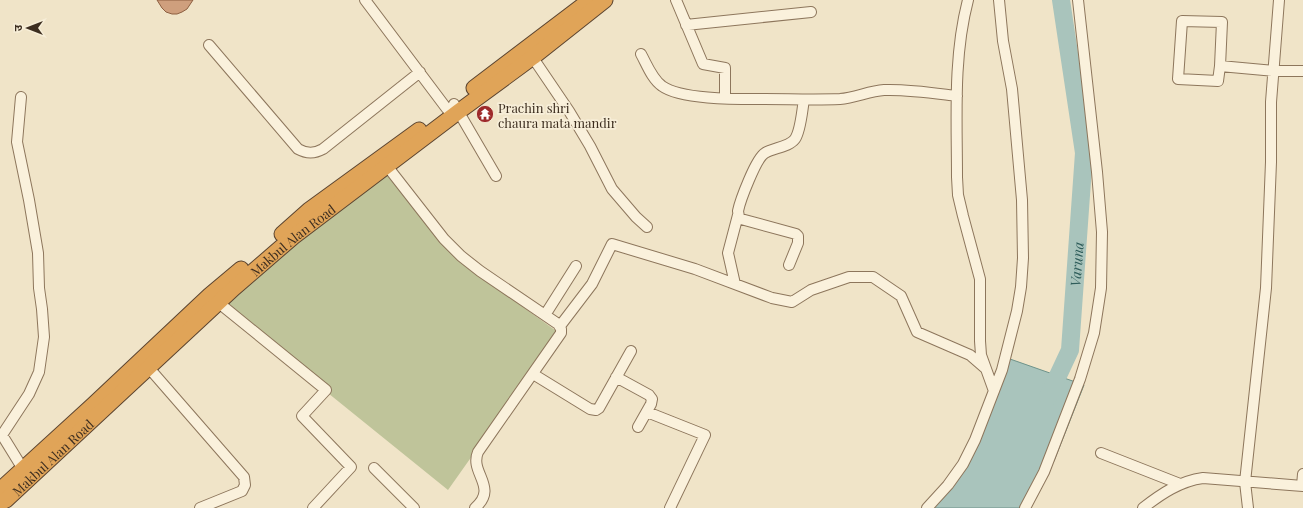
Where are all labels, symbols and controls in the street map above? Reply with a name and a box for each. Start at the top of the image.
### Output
north arrow [8,8,48,48]
text: उ [10,24,25,31]
place label: Prachin shri chaura mata mandir [498,99,617,131]
temple icon: Prachin shri chaura mata mandir [475,104,495,124]
street label: Makbul Alan Road [246,199,339,279]
water label: Varuna [1065,241,1087,287]
street label: Makbul Alan Road [8,415,97,499]

